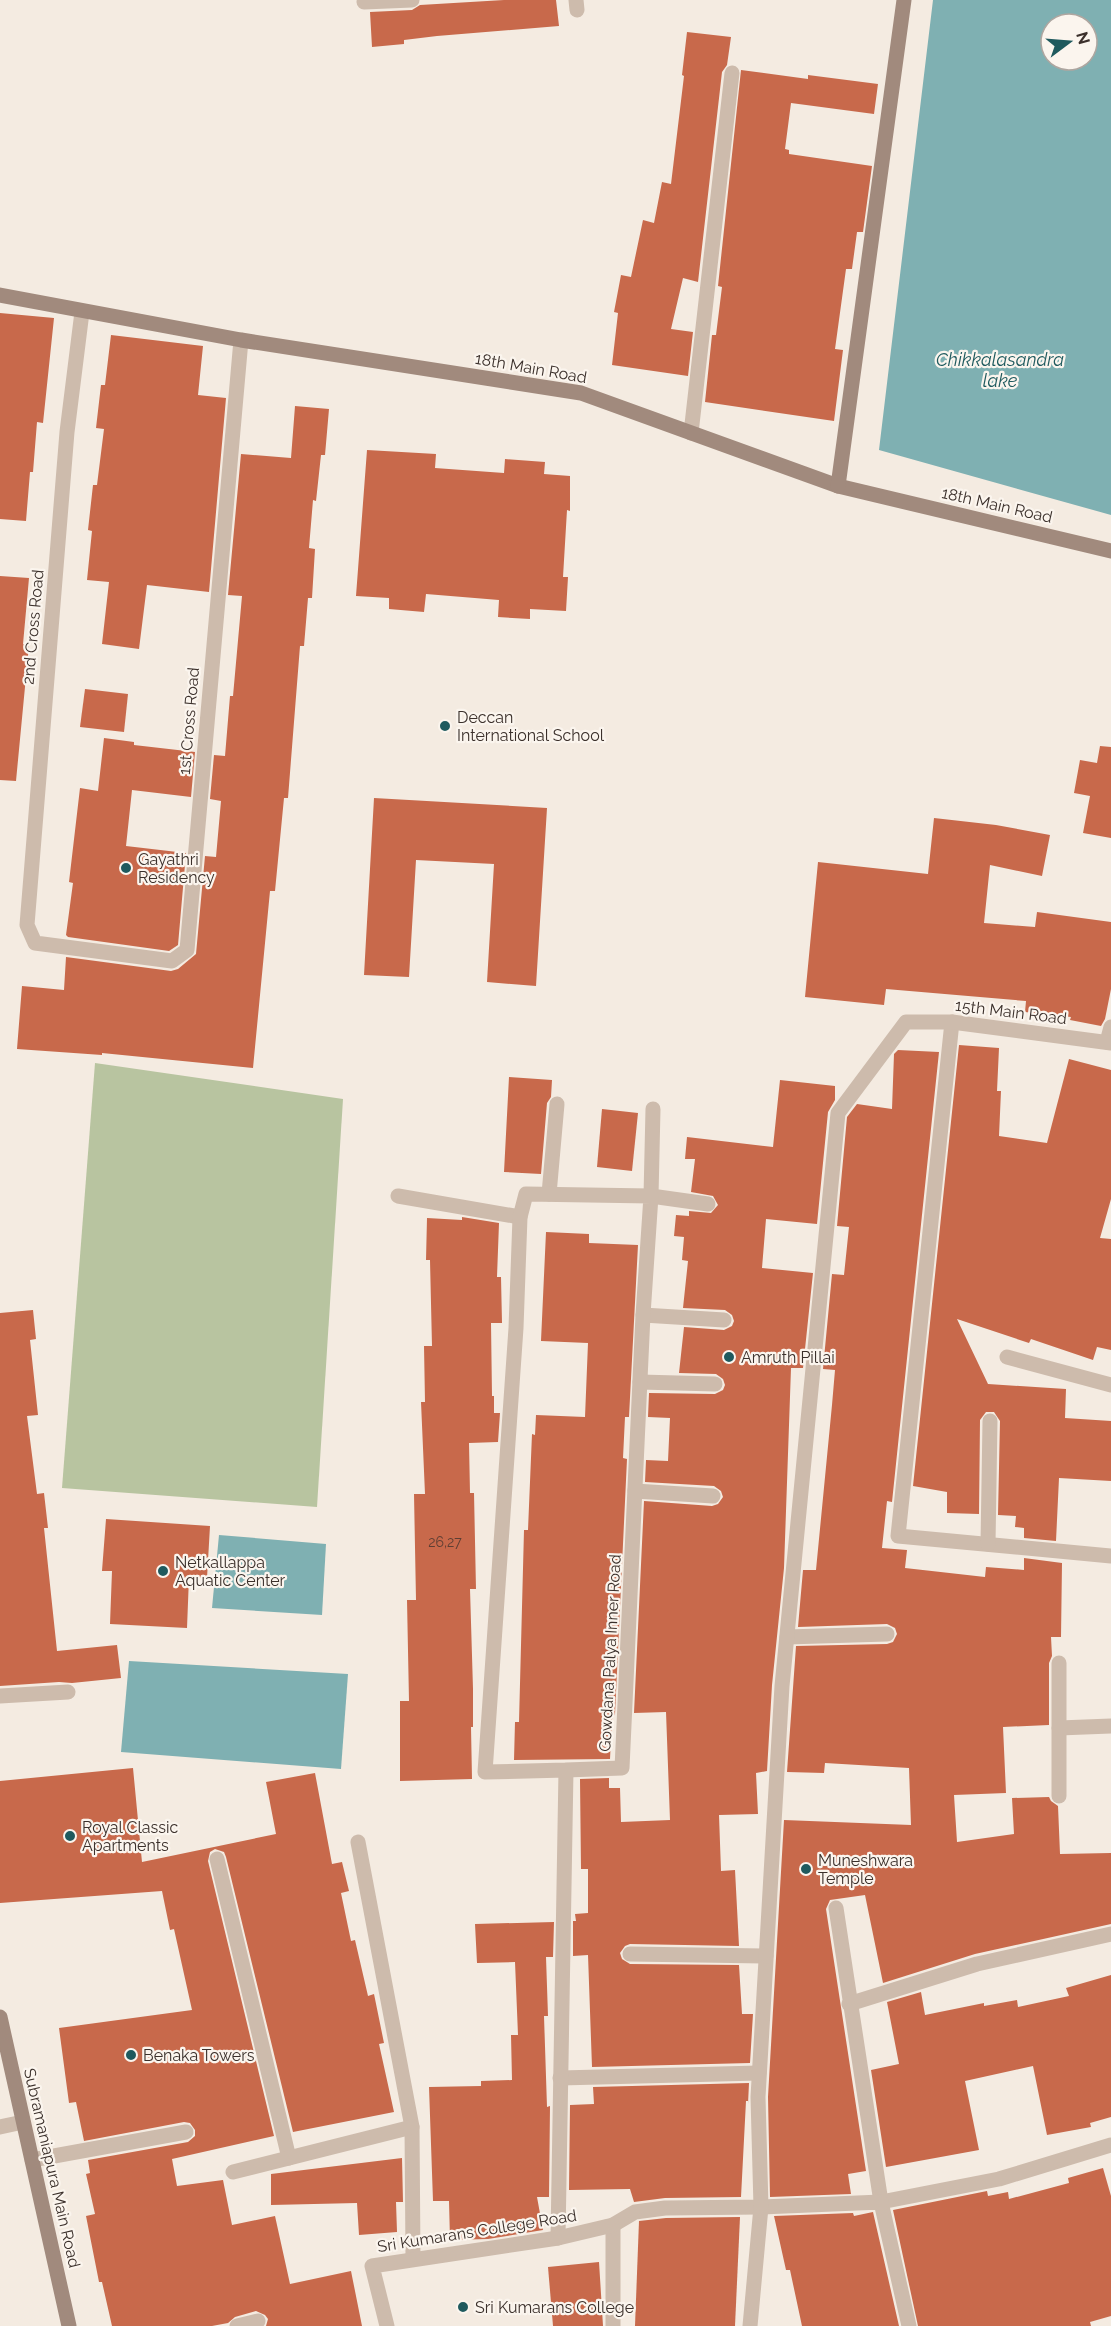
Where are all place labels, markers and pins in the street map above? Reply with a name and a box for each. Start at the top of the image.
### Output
place label: Deccan International School [457,708,605,745]
marker: Deccan International School [438,719,452,733]
place label: Gayathri Residency [138,850,215,887]
marker: Gayathri Residency [119,861,133,875]
place label: Amruth Pillai [741,1348,835,1367]
marker: Amruth Pillai [722,1350,736,1364]
place label: Netkallappa Aquatic Center [175,1553,286,1590]
marker: Netkallappa Aquatic Center [156,1564,170,1578]
place label: Royal Classic Apartments [82,1818,179,1855]
marker: Royal Classic Apartments [63,1829,77,1843]
place label: Muneshwara Temple [818,1851,913,1888]
marker: Muneshwara Temple [799,1862,813,1876]
place label: Benaka Towers [143,2046,255,2065]
marker: Benaka Towers [124,2048,138,2062]
place label: Sri Kumarans College [475,2298,634,2317]
marker: Sri Kumarans College [456,2300,470,2314]

